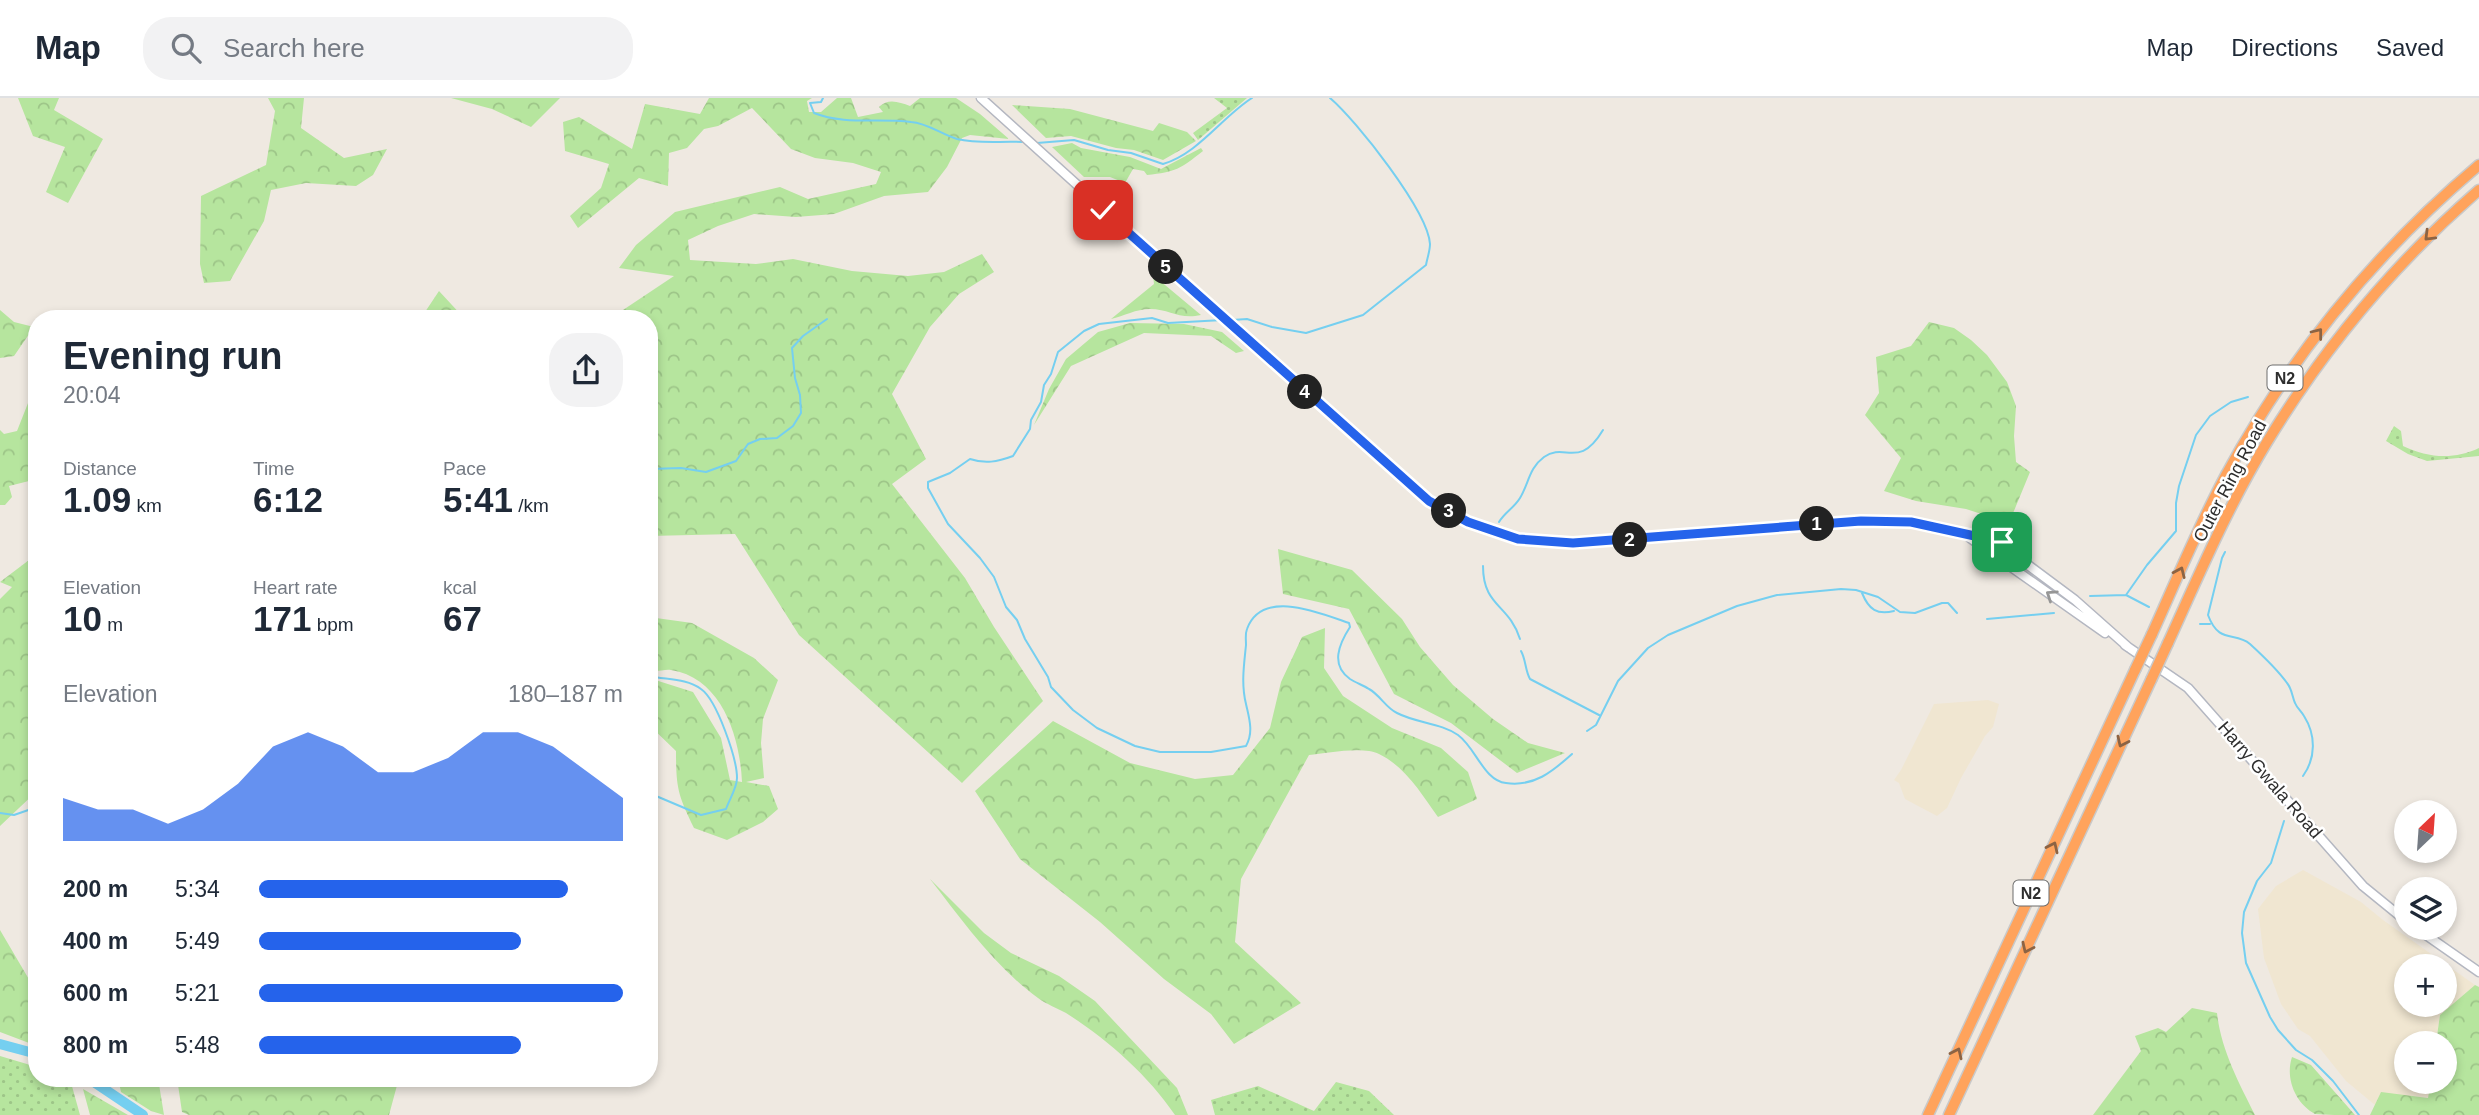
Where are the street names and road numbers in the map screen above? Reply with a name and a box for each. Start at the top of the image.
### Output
road number: N2 [2268,366,2302,390]
street label: Outer Ring Road [2189,417,2271,545]
street label: Harry Gwala Road [2214,718,2326,842]
road number: N2 [2014,880,2048,906]

